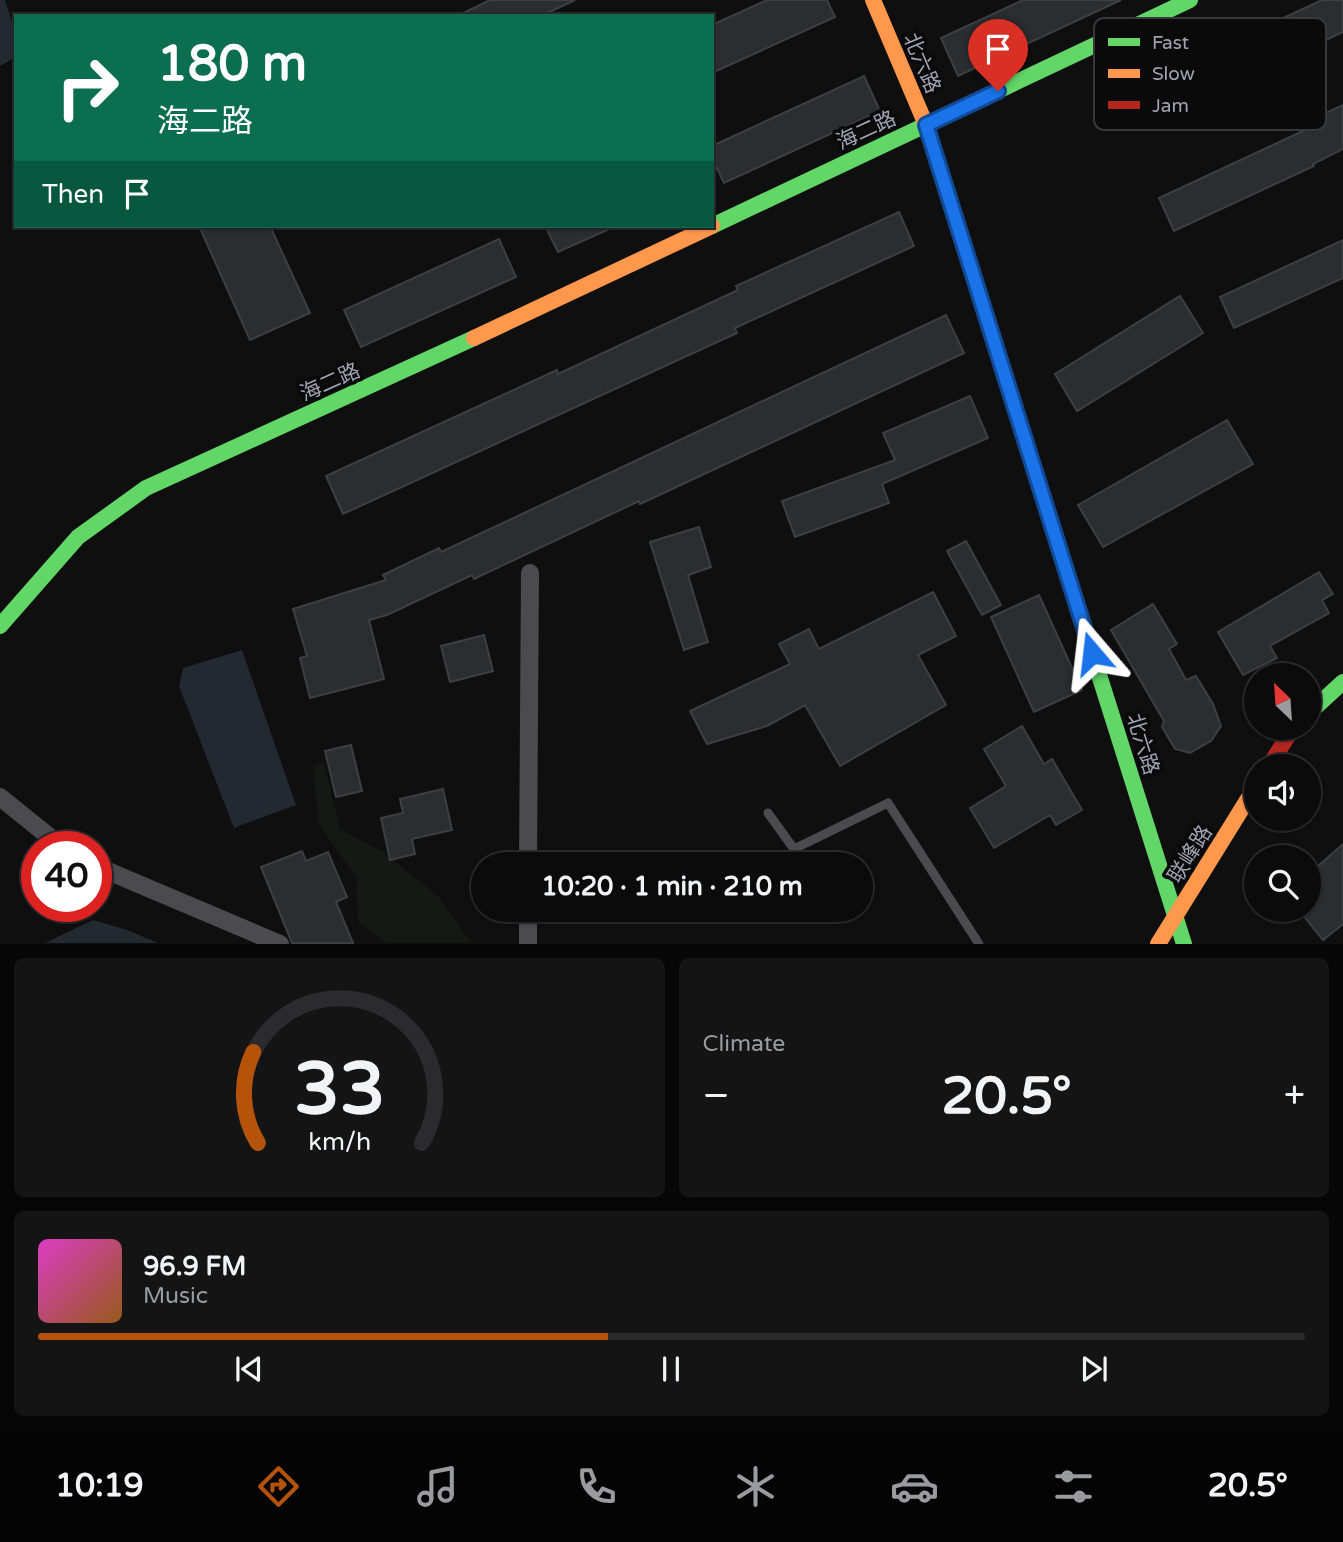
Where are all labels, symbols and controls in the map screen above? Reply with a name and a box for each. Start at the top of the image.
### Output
legend [1094,18,1326,130]
pin [968,19,1028,91]
street label: 北六路 [898,29,945,97]
icon: arrive [979,30,1017,68]
text: Fast [1152,32,1189,54]
text: 180 m [157,35,307,94]
icon: right [42,42,133,133]
text: Slow [1152,63,1195,85]
text: Jam [1152,95,1189,117]
text: 海二路 [157,103,253,141]
street label: 海二路 [832,106,900,155]
icon: arrive [118,175,156,213]
text: Then [42,179,104,210]
street label: 海二路 [296,358,364,407]
position arrow [1055,616,1129,690]
north arrow [1244,663,1321,740]
map controls [1244,663,1321,922]
street label: 北六路 [1121,710,1164,778]
button: sound [1244,754,1321,831]
street label: 联峰路 [1163,821,1218,888]
speed limit sign: 40 [21,831,112,922]
button: search [1244,845,1321,922]
text: 10:20 · 1 min · 210 m [541,871,803,902]
text: Climate [703,1030,785,1058]
text: 33 [294,1047,385,1135]
text: 20.5° [942,1065,1072,1128]
text: − [703,1073,730,1119]
text: + [1284,1073,1305,1119]
text: km/h [308,1127,371,1157]
text: 96.9 FM [143,1251,246,1282]
text: Music [143,1282,208,1310]
icon: previous [230,1350,268,1388]
icon: pause [652,1350,690,1388]
icon: next [1075,1350,1113,1388]
icon: directions [254,1462,303,1511]
icon: music [413,1462,462,1511]
icon: phone [572,1462,621,1511]
icon: climate [731,1462,780,1511]
icon: car [890,1462,939,1511]
icon: filters [1049,1462,1098,1511]
text: 10:19 [55,1467,144,1505]
text: 20.5° [1208,1467,1288,1505]

